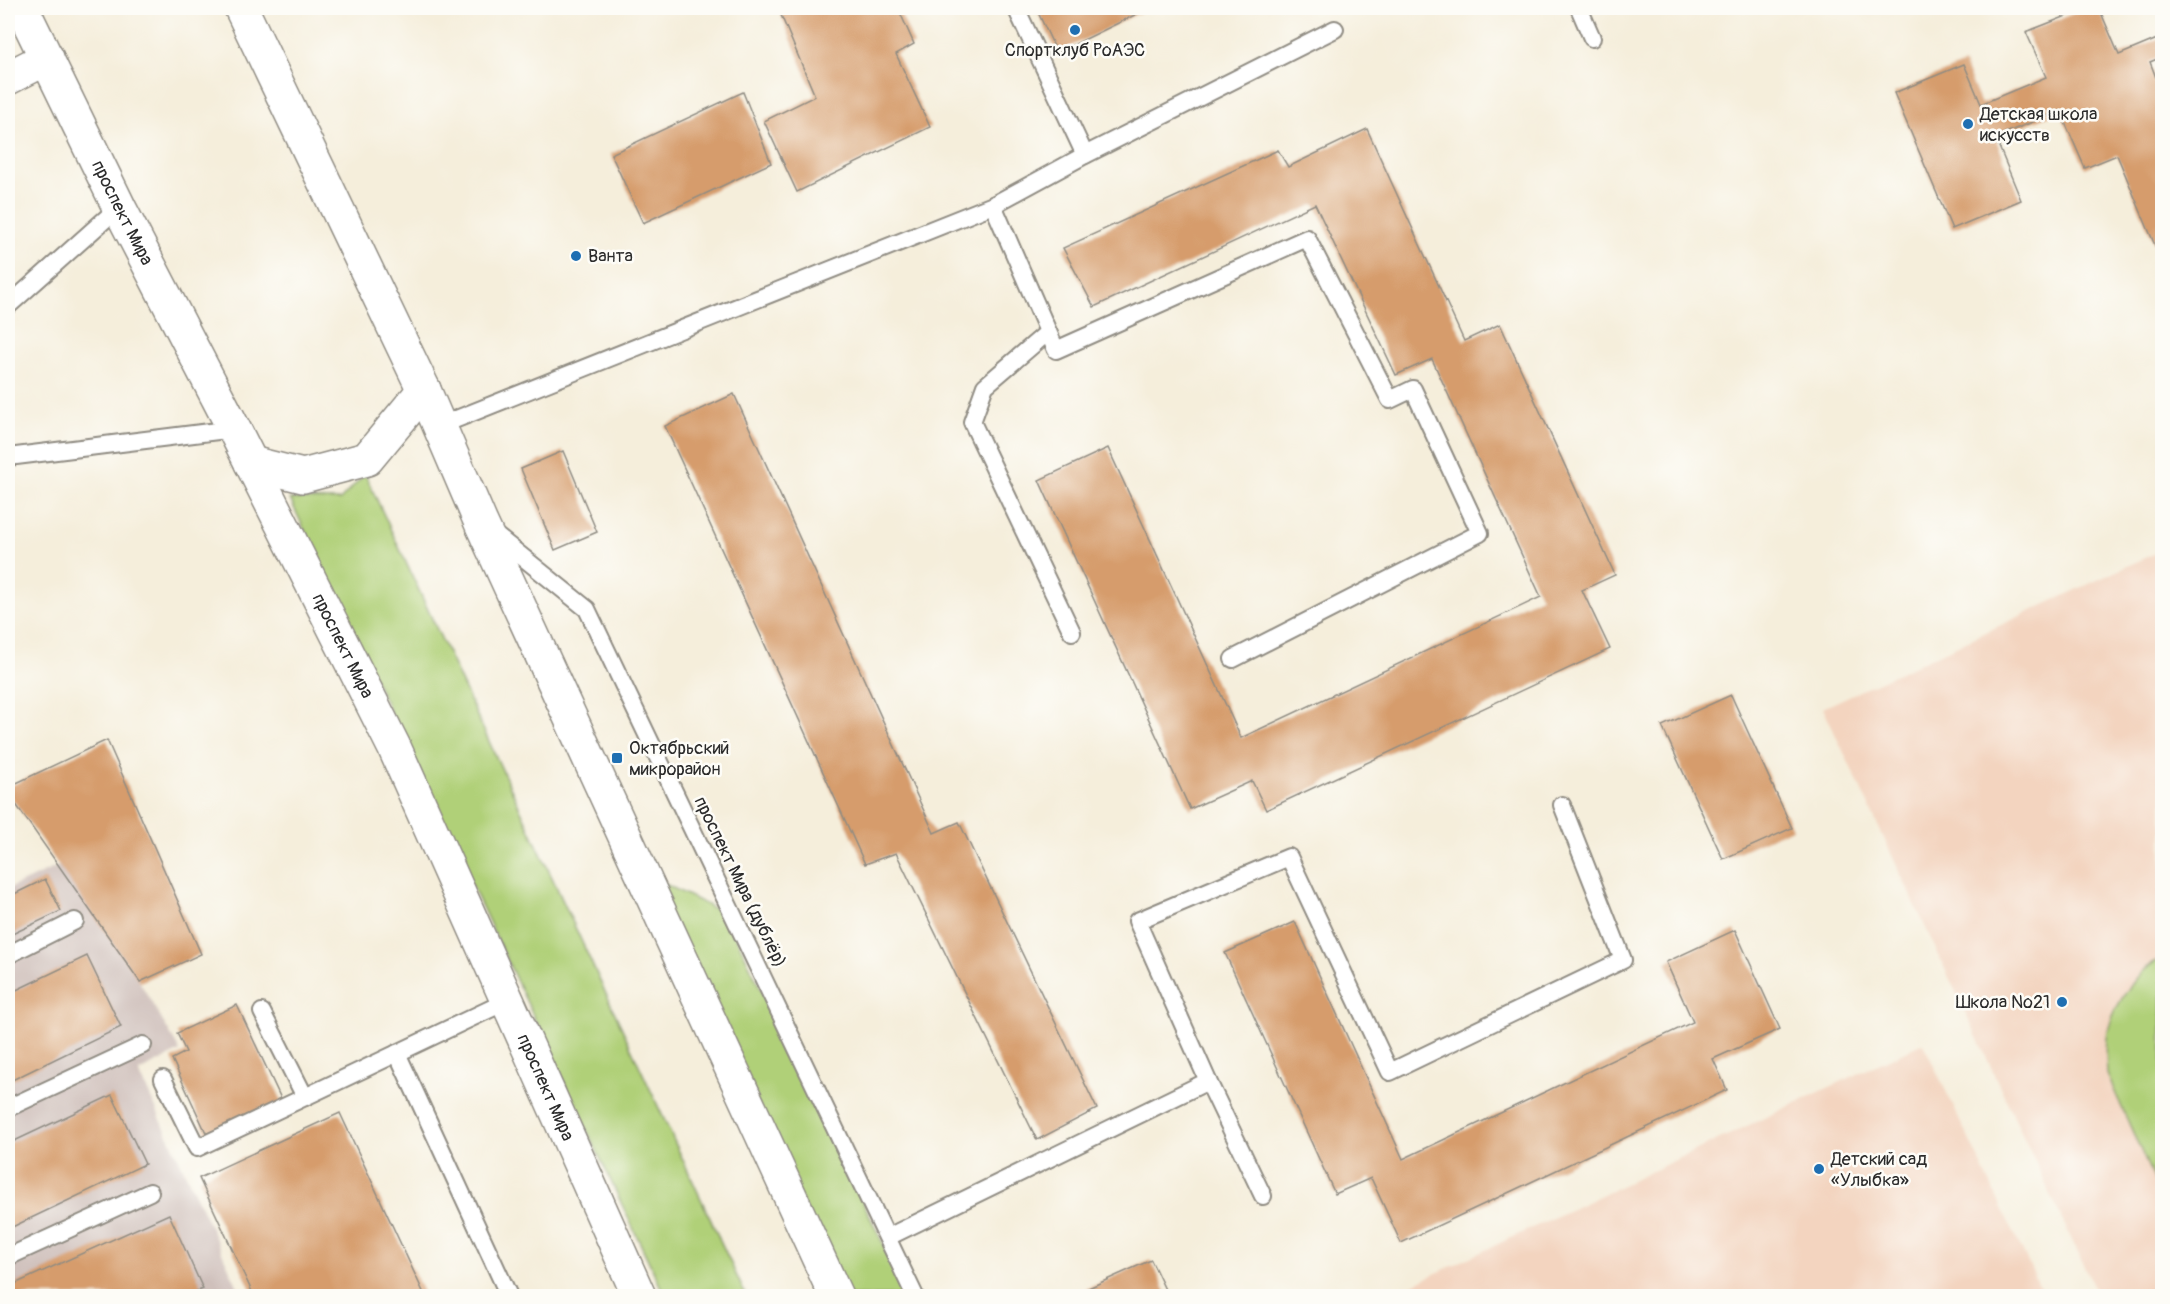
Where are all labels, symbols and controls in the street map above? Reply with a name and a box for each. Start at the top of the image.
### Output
marker: Спортклуб РоАЭС [1068,23,1082,37]
place label: Спортклуб РоАЭС [1005,39,1145,62]
place label: Детская школа искусств [1979,103,2097,147]
marker: Детская школа искусств [1961,117,1975,131]
street label: проспект Мира [86,156,159,269]
place label: Ванта [588,245,633,268]
marker: Ванта [569,249,583,263]
street label: проспект Мира [307,589,379,702]
place label: Октябрьский микрорайон [629,737,729,781]
marker: Октябрьский микрорайон [610,751,624,765]
street label: проспект Мира (дублёр) [689,793,791,971]
place label: Школа №21 [1956,991,2050,1014]
marker: Школа №21 [2055,995,2069,1009]
street label: проспект Мира [512,1030,580,1144]
place label: Детский сад «Улыбка» [1830,1148,1927,1192]
marker: Детский сад «Улыбка» [1812,1162,1826,1176]

